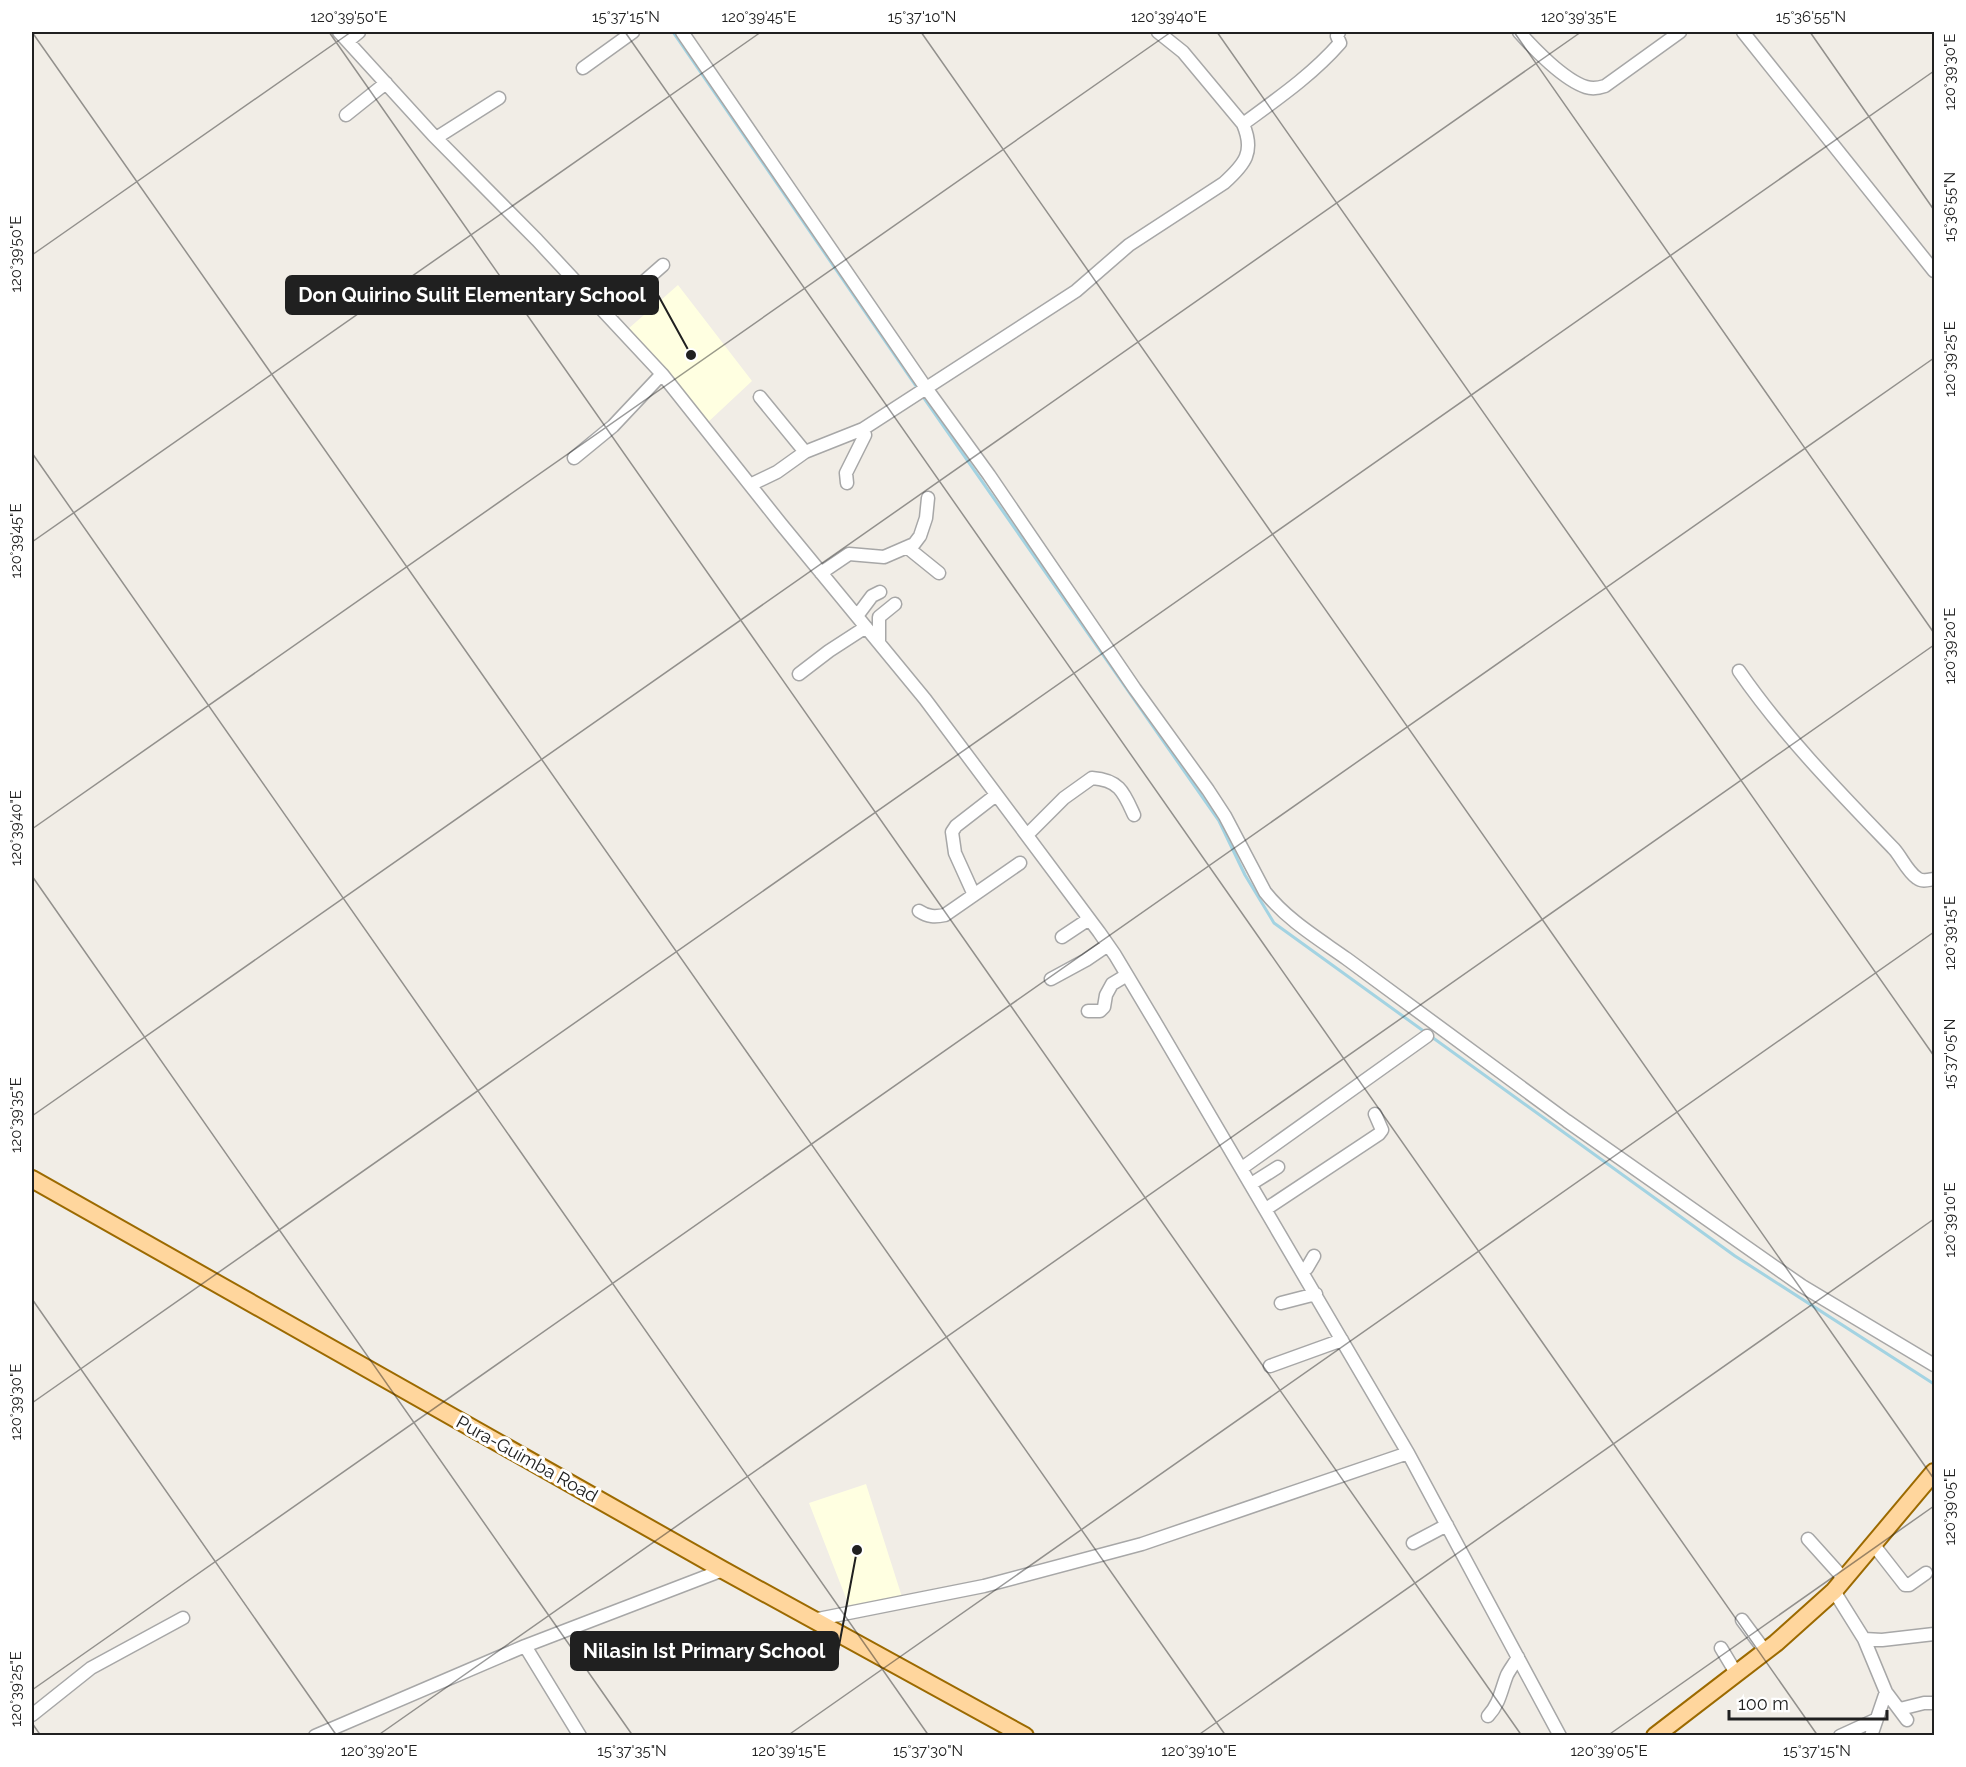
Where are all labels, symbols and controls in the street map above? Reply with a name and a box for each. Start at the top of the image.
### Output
text: 120°39'50"E [311,8,387,26]
text: 15°37'15"N [592,8,660,26]
text: 120°39'45"E [721,8,797,26]
text: 15°37'10"N [888,8,956,26]
text: 120°39'40"E [1131,8,1207,26]
text: 120°39'35"E [1541,8,1617,26]
text: 15°36'55"N [1776,8,1846,26]
text: 120°39'30"E [1941,34,1959,110]
text: 15°36'55"N [1941,172,1959,242]
text: 120°39'50"E [7,216,25,292]
callout: Don Quirino Sulit Elementary School [286,276,658,314]
text: Don Quirino Sulit Elementary School [298,283,646,307]
text: 120°39'25"E [1941,321,1959,397]
text: 120°39'45"E [7,503,25,579]
text: 120°39'20"E [1941,608,1959,684]
text: 120°39'40"E [7,790,25,866]
text: 120°39'15"E [1941,896,1959,970]
text: 15°37'05"N [1941,1019,1959,1089]
text: 120°39'35"E [7,1077,25,1153]
text: 120°39'10"E [1941,1182,1959,1258]
text: 120°39'30"E [7,1364,25,1440]
street label: Pura-Guimba Road [453,1411,602,1506]
text: 120°39'05"E [1941,1468,1959,1546]
callout: Nilasin Ist Primary School [571,1632,838,1670]
text: Nilasin Ist Primary School [583,1639,826,1663]
text: 120°39'25"E [7,1651,25,1727]
scale bar [1729,1683,1886,1721]
text: 100 m [1738,1693,1789,1714]
text: 120°39'20"E [341,1742,417,1760]
text: 15°37'35"N [597,1742,667,1760]
text: 120°39'15"E [752,1742,826,1760]
text: 15°37'30"N [893,1742,963,1760]
text: 120°39'10"E [1161,1742,1237,1760]
text: 120°39'05"E [1570,1742,1648,1760]
text: 15°37'15"N [1783,1742,1851,1760]

